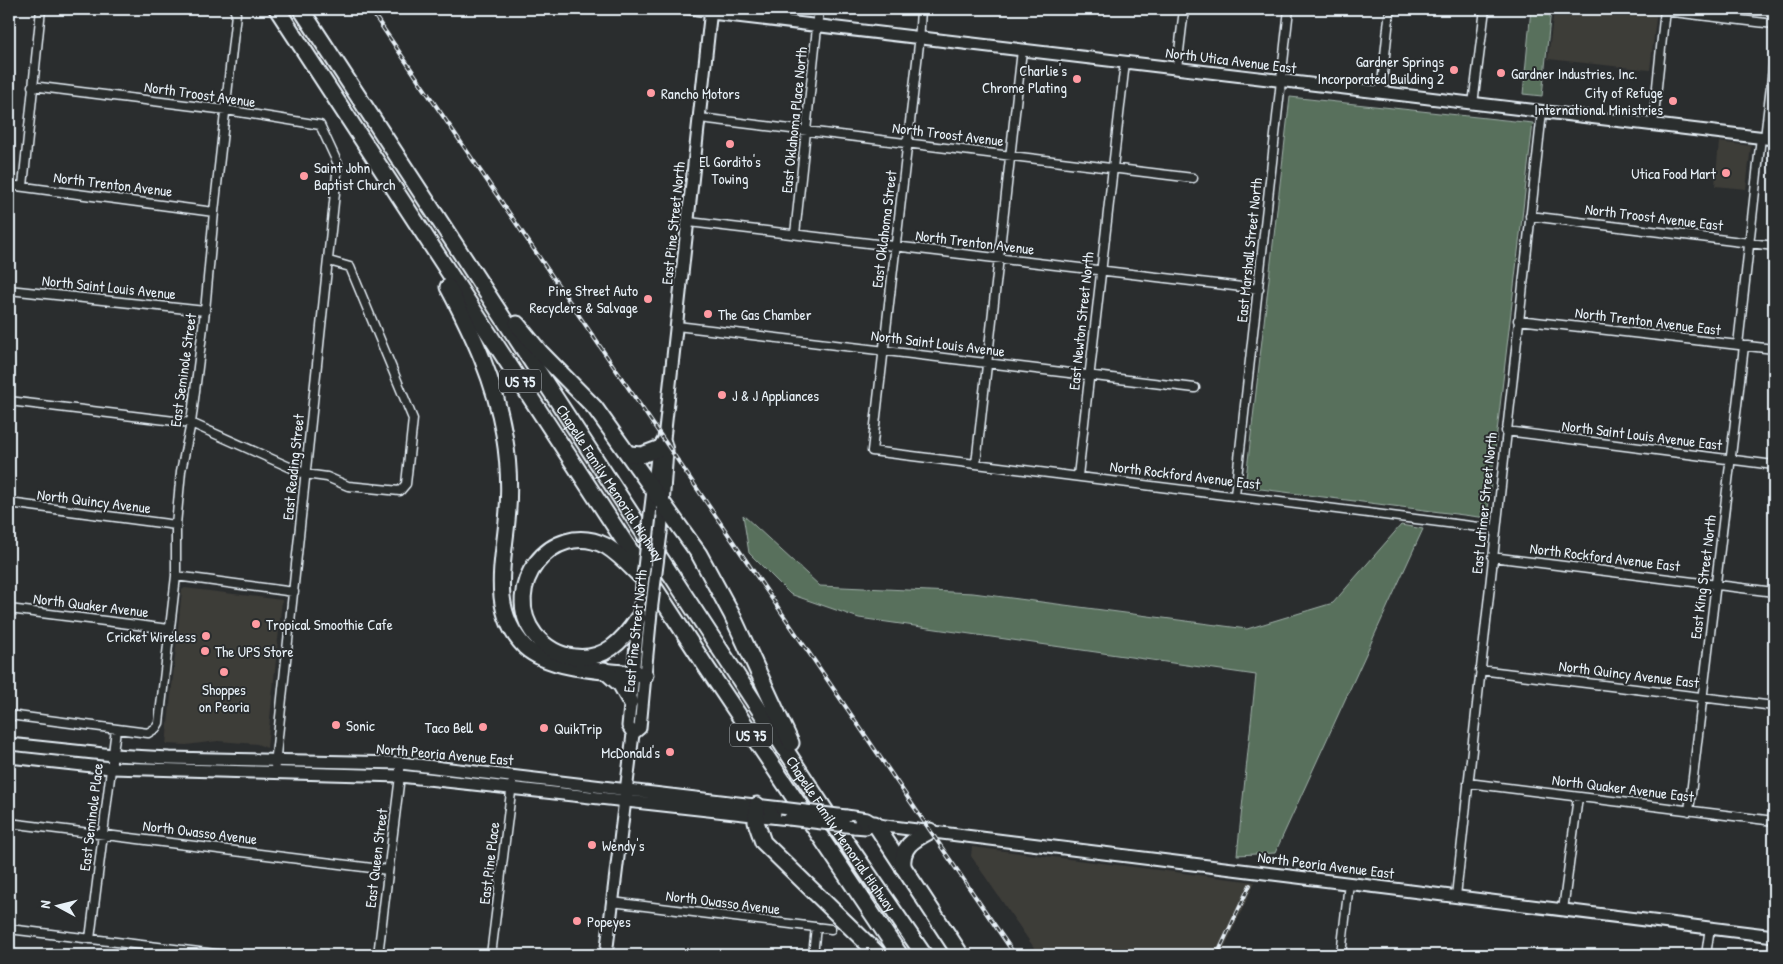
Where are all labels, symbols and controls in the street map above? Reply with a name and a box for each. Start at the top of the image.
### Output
street label: North Utica Avenue East [1164,42,1298,79]
street label: East Oklahoma Place North [776,46,812,194]
place label: Gardner Springs Incorporated Building 2 [1317,51,1444,89]
place label: Charlie's Chrome Plating [982,60,1067,98]
place label: Gardner Industries, Inc. [1511,63,1637,84]
marker: Gardner Springs Incorporated Building 2 [1448,64,1460,76]
marker: Gardner Industries, Inc. [1495,67,1507,79]
marker: Charlie's Chrome Plating [1071,73,1083,85]
street label: North Troost Avenue [143,76,257,112]
place label: City of Refuge International Ministries [1534,82,1663,120]
place label: Rancho Motors [661,83,740,104]
marker: Rancho Motors [645,87,657,99]
marker: City of Refuge International Ministries [1667,95,1679,107]
street label: North Troost Avenue [891,117,1005,151]
marker: El Gordito's Towing [724,138,736,150]
place label: El Gordito's Towing [699,151,761,189]
place label: Saint John Baptist Church [314,157,395,195]
street label: East Pine Street North [656,161,690,285]
place label: Utica Food Mart [1631,163,1717,184]
street label: North Trenton Avenue [52,166,174,202]
marker: Utica Food Mart [1720,167,1732,179]
street label: East Oklahoma Street [866,168,902,289]
marker: Saint John Baptist Church [298,170,310,182]
street label: East Marshall Street North [1231,177,1267,323]
street label: North Troost Avenue East [1584,198,1725,236]
street label: North Trenton Avenue [914,224,1036,260]
street label: East Newton Street North [1063,251,1099,391]
street label: North Saint Louis Avenue [41,270,177,304]
place label: Pine Street Auto Recyclers & Salvage [530,280,638,318]
marker: Pine Street Auto Recyclers & Salvage [642,293,654,305]
street label: North Trenton Avenue East [1574,302,1723,340]
place label: The Gas Chamber [718,304,812,325]
marker: The Gas Chamber [702,308,714,320]
street label: East Seminole Street [165,311,201,428]
street label: North Saint Louis Avenue [870,324,1006,362]
road number: US 75 [499,370,541,392]
place label: J & J Appliances [732,385,819,406]
marker: J & J Appliances [716,389,728,401]
street label: Chapelle Family Memorial Highway [552,400,670,565]
street label: East Reading Street [277,412,309,521]
street label: North Saint Louis Avenue East [1561,415,1724,455]
street label: East Latimer Street North [1466,431,1502,575]
street label: North Rockford Avenue East [1109,455,1262,495]
street label: North Quincy Avenue [36,484,152,518]
street label: East King Street North [1685,514,1721,640]
street label: North Rockford Avenue East [1529,537,1682,577]
street label: East Pine Street North [618,569,652,693]
street label: North Quaker Avenue [32,588,150,622]
place label: Tropical Smoothie Cafe [266,614,393,635]
marker: Tropical Smoothie Cafe [250,618,262,630]
place label: Cricket Wireless [106,626,196,647]
marker: Cricket Wireless [200,630,212,642]
place label: The UPS Store [215,641,293,662]
marker: The UPS Store [199,645,211,657]
street label: North Quincy Avenue East [1558,655,1701,693]
marker: Shoppes on Peoria [218,666,230,678]
place label: Shoppes on Peoria [199,679,249,717]
place label: Sonic [346,715,375,736]
place label: Taco Bell [425,717,474,738]
place label: QuikTrip [554,718,603,739]
marker: Sonic [330,719,342,731]
marker: Taco Bell [477,721,489,733]
marker: QuikTrip [538,722,550,734]
road number: US 75 [730,724,772,746]
street label: North Peoria Avenue East [376,738,515,771]
place label: McDonald's [601,742,660,763]
marker: McDonald's [664,746,676,758]
street label: Chapelle Family Memorial Highway [782,751,902,916]
street label: East Seminole Place [74,762,108,872]
street label: North Quaker Avenue East [1551,769,1696,807]
street label: East Queen Street [359,806,393,909]
street label: North Owasso Avenue [142,815,258,849]
street label: East Pine Place [474,821,504,905]
place label: Wendy's [602,835,645,856]
marker: Wendy's [586,839,598,851]
street label: North Peoria Avenue East [1257,846,1396,884]
north arrow [32,882,82,932]
street label: North Owasso Avenue [665,885,781,919]
text: N [35,899,55,909]
place label: Popeyes [587,911,631,932]
marker: Popeyes [571,915,583,927]

